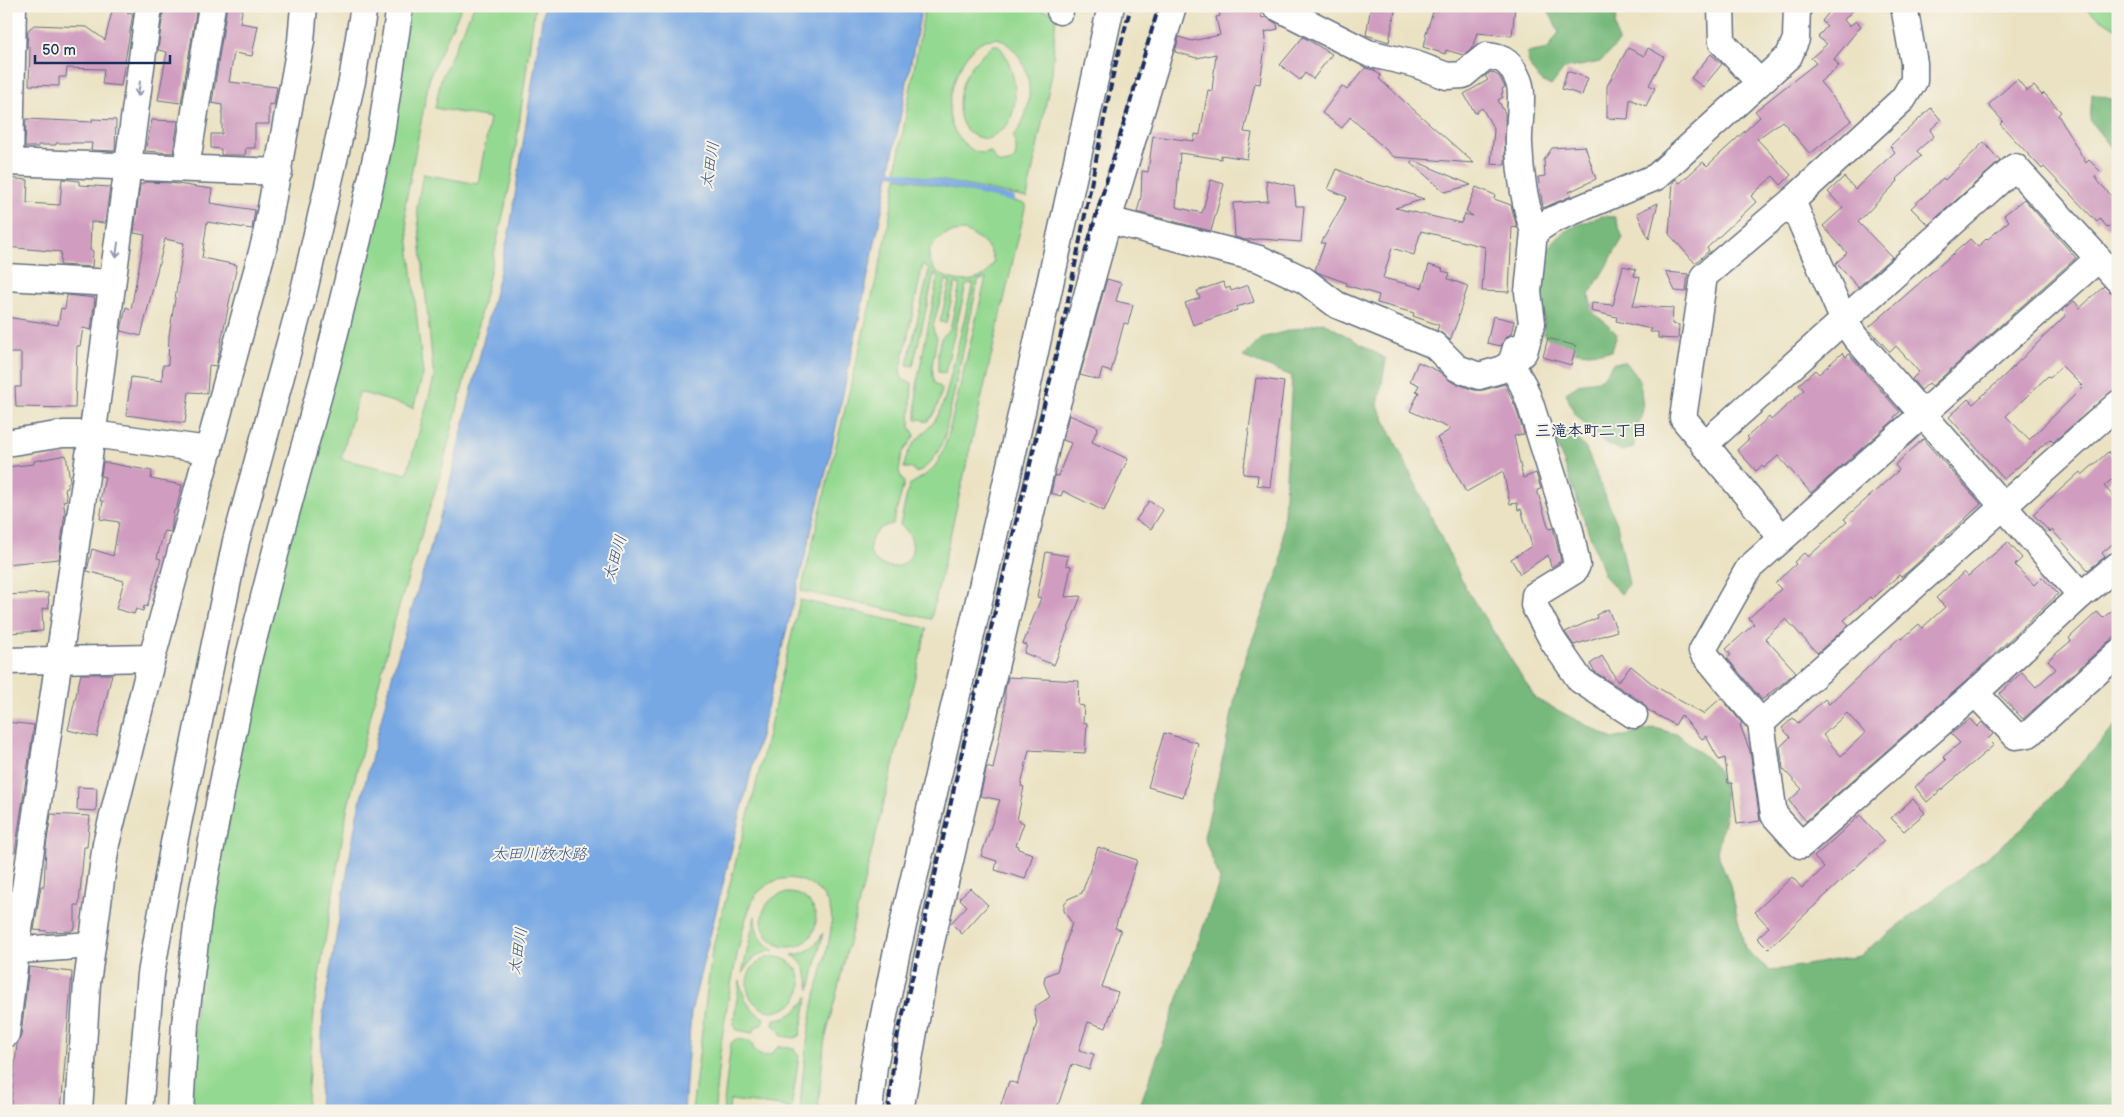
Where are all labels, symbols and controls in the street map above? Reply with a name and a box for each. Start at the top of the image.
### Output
scale bar [35,32,170,64]
text: 50 m [42,41,76,60]
one-way arrow [134,81,144,97]
water label: 太田川 [697,140,724,190]
one-way arrow [112,242,122,258]
district label: 三滝本町二丁目 [1535,422,1647,441]
water label: 太田川 [600,533,631,584]
water label: 太田川放水路 [491,845,588,864]
water label: 太田川 [505,926,532,976]

